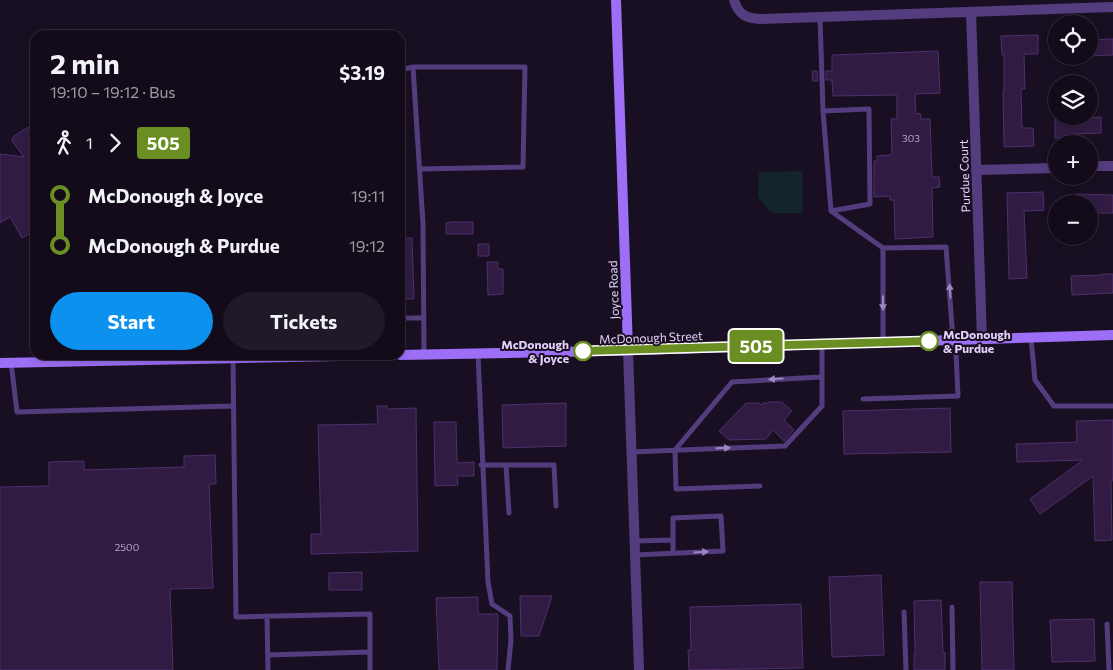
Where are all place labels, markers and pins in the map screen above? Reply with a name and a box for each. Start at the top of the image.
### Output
place label: McDonough & Purdue [943,327,1011,355]
marker: McDonough & Purdue [919,331,939,351]
place label: McDonough & Joyce [501,337,569,366]
marker: McDonough & Joyce [573,341,593,361]

